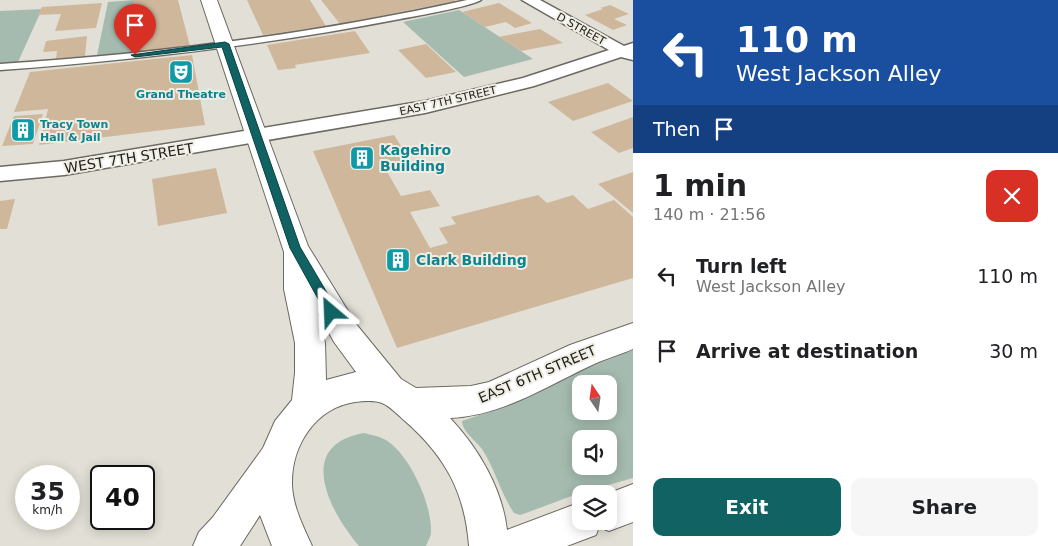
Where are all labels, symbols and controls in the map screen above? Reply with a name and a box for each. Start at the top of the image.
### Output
pin [114,4,156,55]
street label: D STREET [554,10,608,48]
icon: arrive [121,11,149,39]
icon: left [653,20,718,85]
text: 110 m [736,20,858,60]
theatre icon: Grand Theatre [168,59,194,85]
text: West Jackson Alley [736,61,942,86]
street label: EAST 7TH STREET [398,83,498,118]
place label: Grand Theatre [136,88,226,101]
icon: arrive [710,115,738,143]
building icon: Tracy Town Hall & Jail [10,117,36,143]
place label: Tracy Town Hall & Jail [40,118,108,144]
text: Then [653,118,700,140]
street label: WEST 7TH STREET [63,140,195,176]
place label: Kagehiro Building [380,142,451,174]
building icon: Kagehiro Building [349,145,375,171]
text: 1 min [653,168,747,203]
button: close [986,170,1038,222]
text: 140 m · 21:56 [653,205,766,224]
building icon: Clark Building [385,247,411,273]
place label: Clark Building [416,252,527,268]
text: Turn left [696,255,787,277]
icon: left [653,262,681,290]
text: 110 m [977,265,1038,287]
text: West Jackson Alley [696,277,846,296]
position arrow [304,285,356,337]
icon: arrive [653,337,681,365]
text: Arrive at destination [696,340,918,362]
text: 30 m [989,340,1038,362]
street label: EAST 6TH STREET [476,342,599,406]
north arrow [572,375,618,420]
map controls [572,375,617,530]
button: sound [572,430,617,475]
speed limit sign: 40 [90,465,155,530]
text: 35 [30,477,65,506]
button: Exit [653,478,841,536]
button: Share [851,478,1038,536]
button: layers [572,485,617,530]
text: km/h [32,503,63,517]

